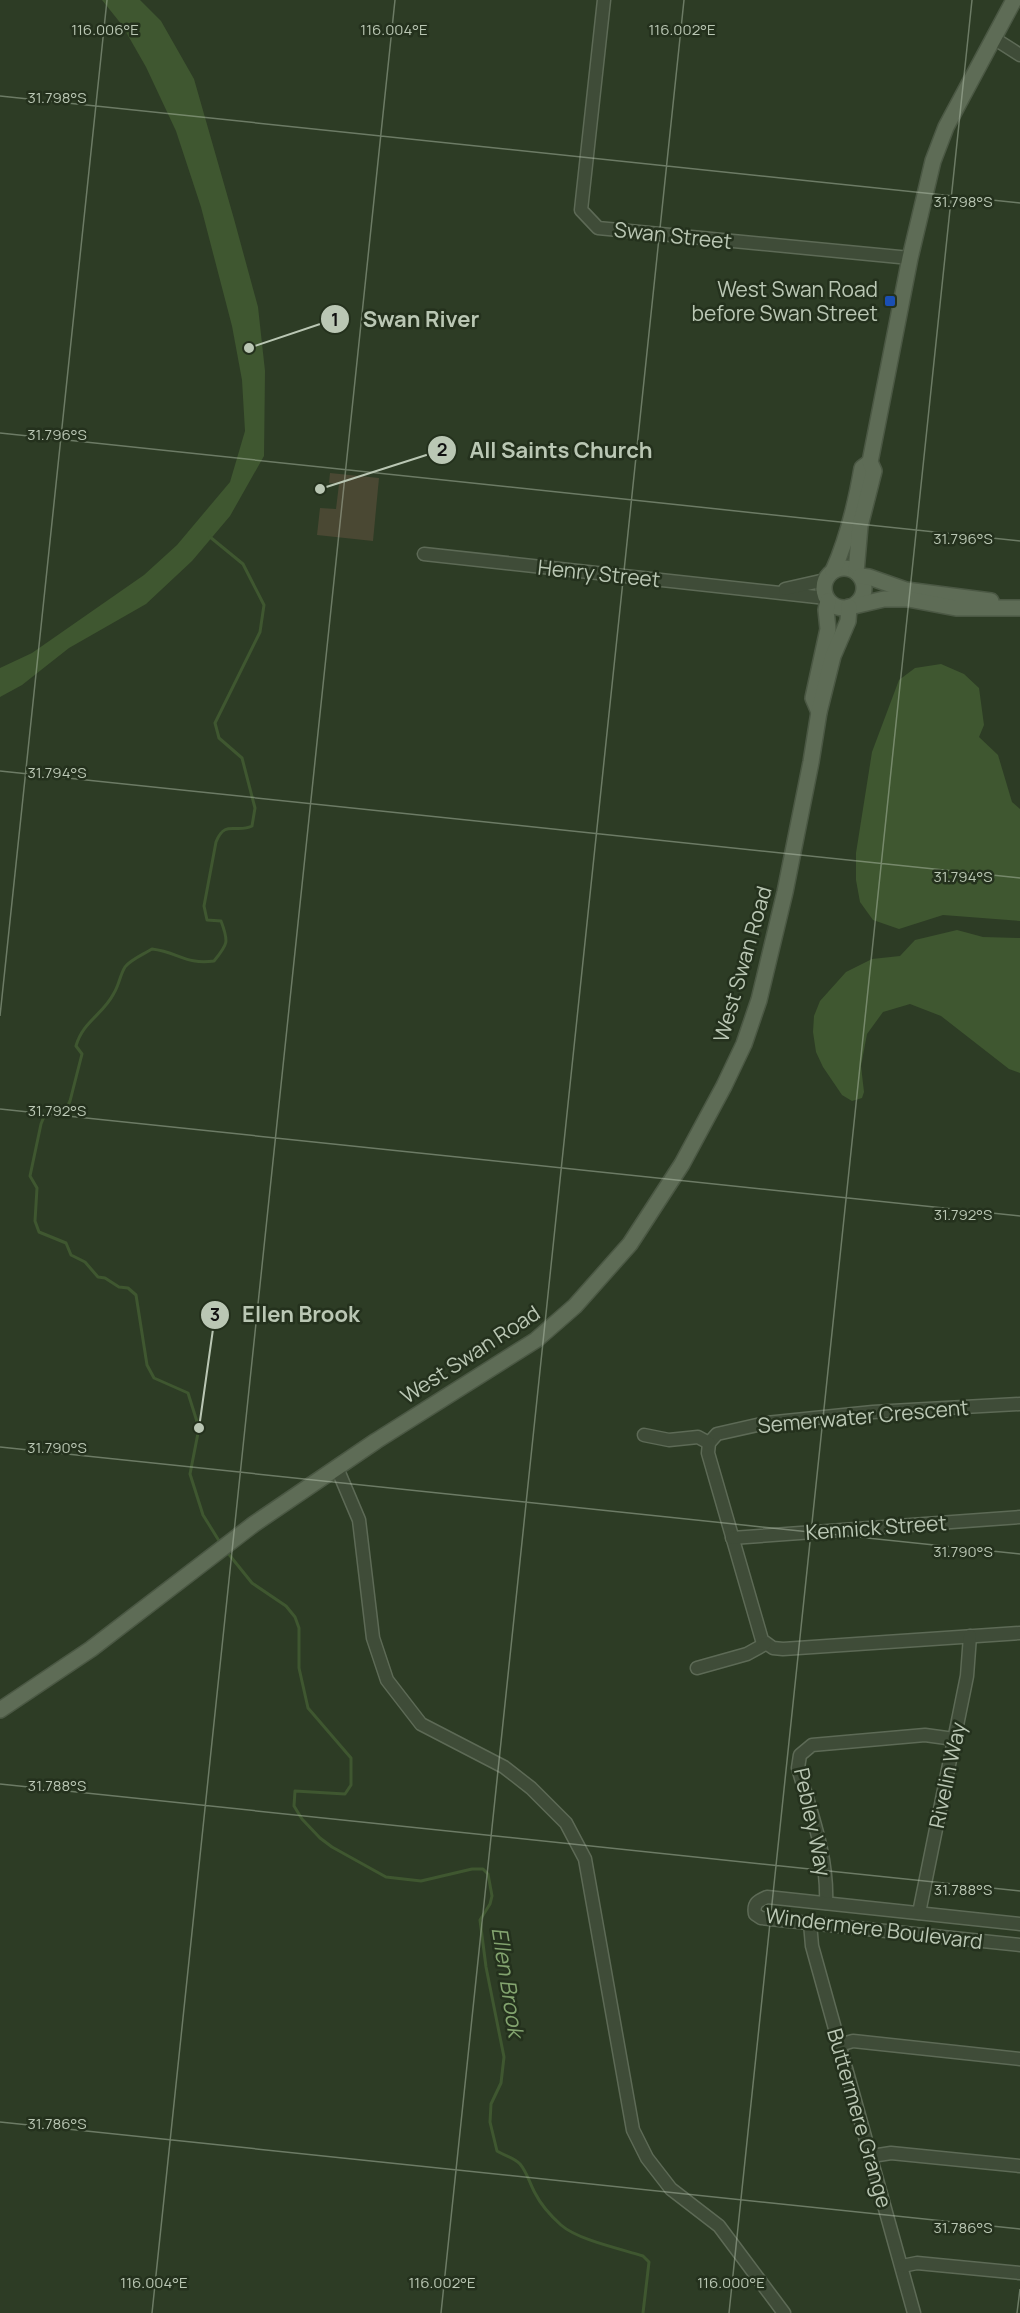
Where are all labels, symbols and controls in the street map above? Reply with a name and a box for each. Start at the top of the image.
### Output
text: 116.006°E [71,19,139,40]
text: 116.004°E [360,19,428,40]
text: 116.002°E [649,19,715,40]
text: 31.798°S [28,87,86,108]
text: 31.798°S [934,191,992,212]
street label: Swan Street [613,215,733,255]
place label: West Swan Road before Swan Street [692,275,878,327]
marker: West Swan Road before Swan Street [883,294,897,308]
callout: Swan River [320,299,491,339]
text: Swan River [363,304,480,334]
text: 1 [331,307,339,331]
text: 31.796°S [27,424,87,445]
callout: All Saints Church [427,430,664,470]
text: All Saints Church [469,435,653,465]
text: 2 [437,437,447,461]
text: 31.796°S [933,528,993,549]
street label: Henry Street [536,553,662,593]
text: 31.794°S [27,762,87,783]
text: 31.794°S [933,866,993,887]
street label: West Swan Road [706,883,778,1045]
text: 31.792°S [28,1100,86,1121]
text: 31.792°S [934,1204,992,1225]
callout: Ellen Brook [200,1295,372,1335]
street label: West Swan Road [395,1298,545,1410]
text: Ellen Brook [242,1299,361,1329]
text: 3 [210,1302,220,1326]
street label: Semerwater Crescent [756,1393,970,1439]
text: 31.790°S [27,1437,87,1458]
street label: Kennick Street [805,1508,947,1546]
text: 31.790°S [933,1541,993,1562]
street label: Rivelin Way [922,1719,972,1831]
street label: Pebley Way [788,1765,838,1879]
text: 31.788°S [28,1775,86,1796]
text: 31.788°S [934,1879,992,1900]
street label: Windermere Boulevard [764,1901,984,1955]
water label: Ellen Brook [485,1925,532,2042]
street label: Buttermere Grange [821,2025,899,2211]
text: 31.786°S [28,2113,86,2134]
text: 31.786°S [934,2217,992,2238]
text: 116.004°E [120,2272,188,2293]
text: 116.002°E [409,2272,475,2293]
text: 116.000°E [697,2272,765,2293]

